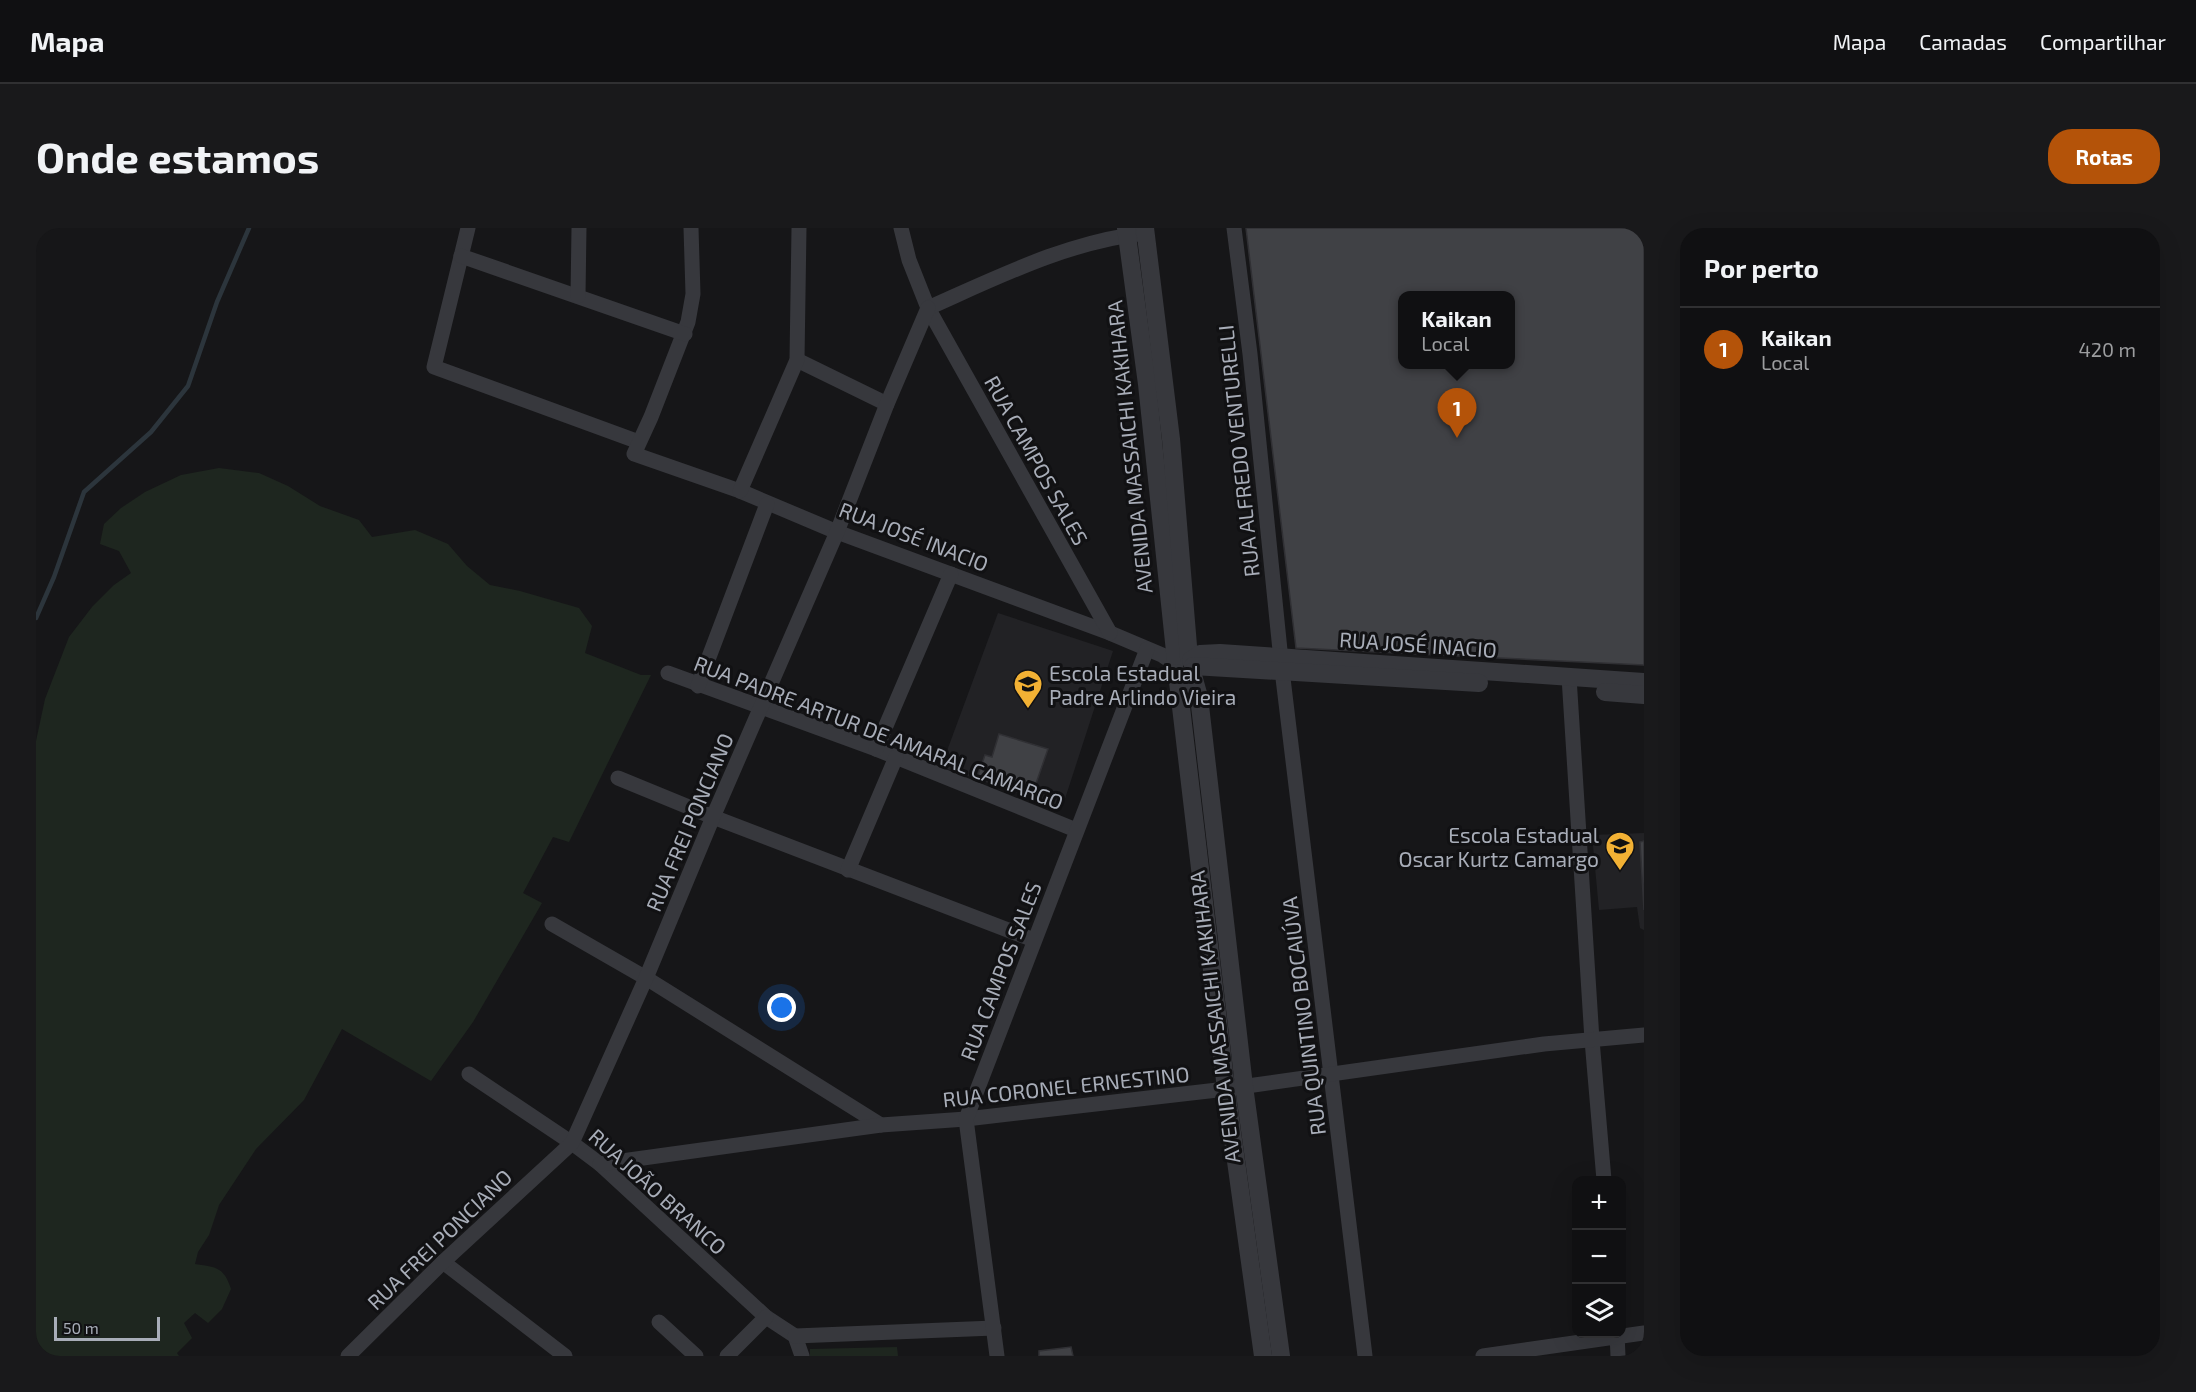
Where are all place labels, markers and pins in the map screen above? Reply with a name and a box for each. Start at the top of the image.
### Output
pin: 1 [1438,388,1476,438]
place label: Escola Estadual Padre Arlindo Vieira [1049,660,1236,709]
school or university icon: Escola Estadual Padre Arlindo Vieira [1012,668,1044,710]
place label: Escola Estadual Oscar Kurtz Camargo [1398,822,1600,871]
school or university icon: Escola Estadual Oscar Kurtz Camargo [1604,830,1636,872]

